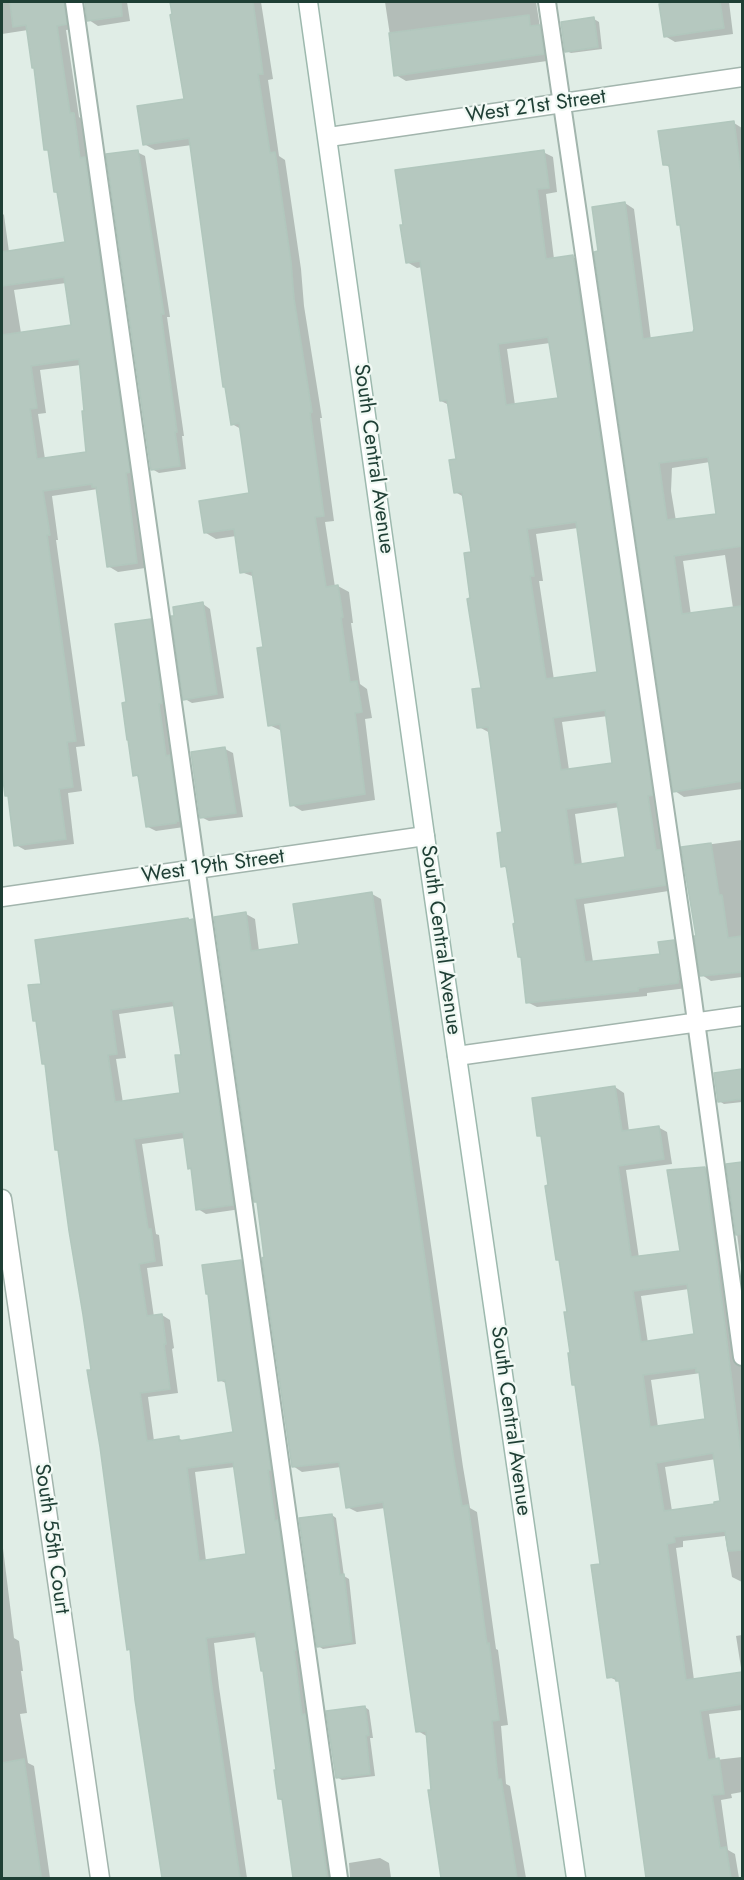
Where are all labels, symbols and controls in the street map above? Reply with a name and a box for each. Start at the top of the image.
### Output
street label: West 21st Street [464,85,608,129]
street label: South Central Avenue [347,362,399,556]
street label: South Central Avenue [414,843,466,1037]
street label: West 19th Street [140,845,286,889]
street label: South Central Avenue [484,1324,536,1518]
street label: South 55th Court [28,1462,74,1616]

